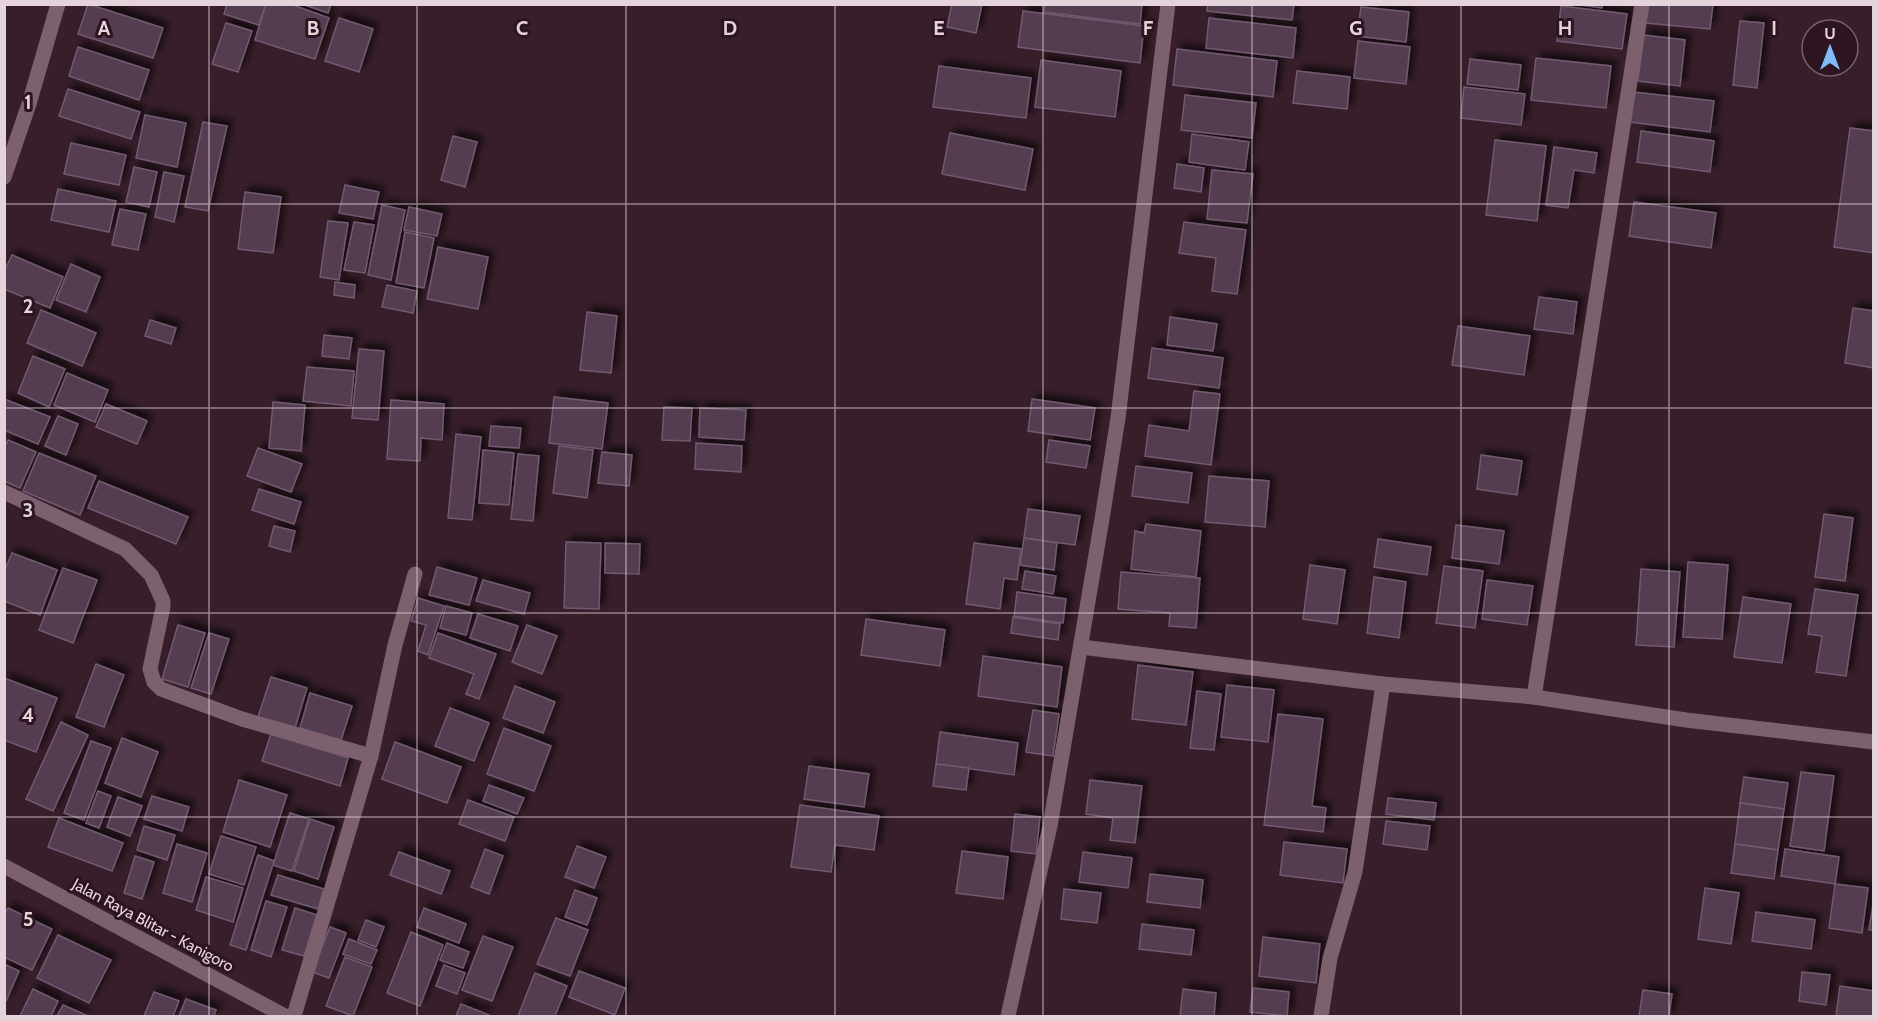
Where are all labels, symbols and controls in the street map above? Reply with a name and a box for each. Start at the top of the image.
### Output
text: A [98,16,111,40]
text: B [307,16,319,40]
text: C [516,16,528,40]
text: D [723,16,737,40]
text: E [933,16,945,40]
text: F [1143,16,1154,40]
text: G [1349,16,1363,40]
text: H [1558,16,1572,40]
text: I [1771,16,1777,40]
north arrow [1800,18,1860,78]
text: U [1824,24,1836,43]
text: 1 [24,90,32,114]
text: 2 [23,294,33,318]
text: 3 [23,498,33,522]
text: 4 [22,703,34,727]
street label: Jalan Raya Blitar - Kanigoro [68,874,237,976]
text: 5 [23,907,33,931]

